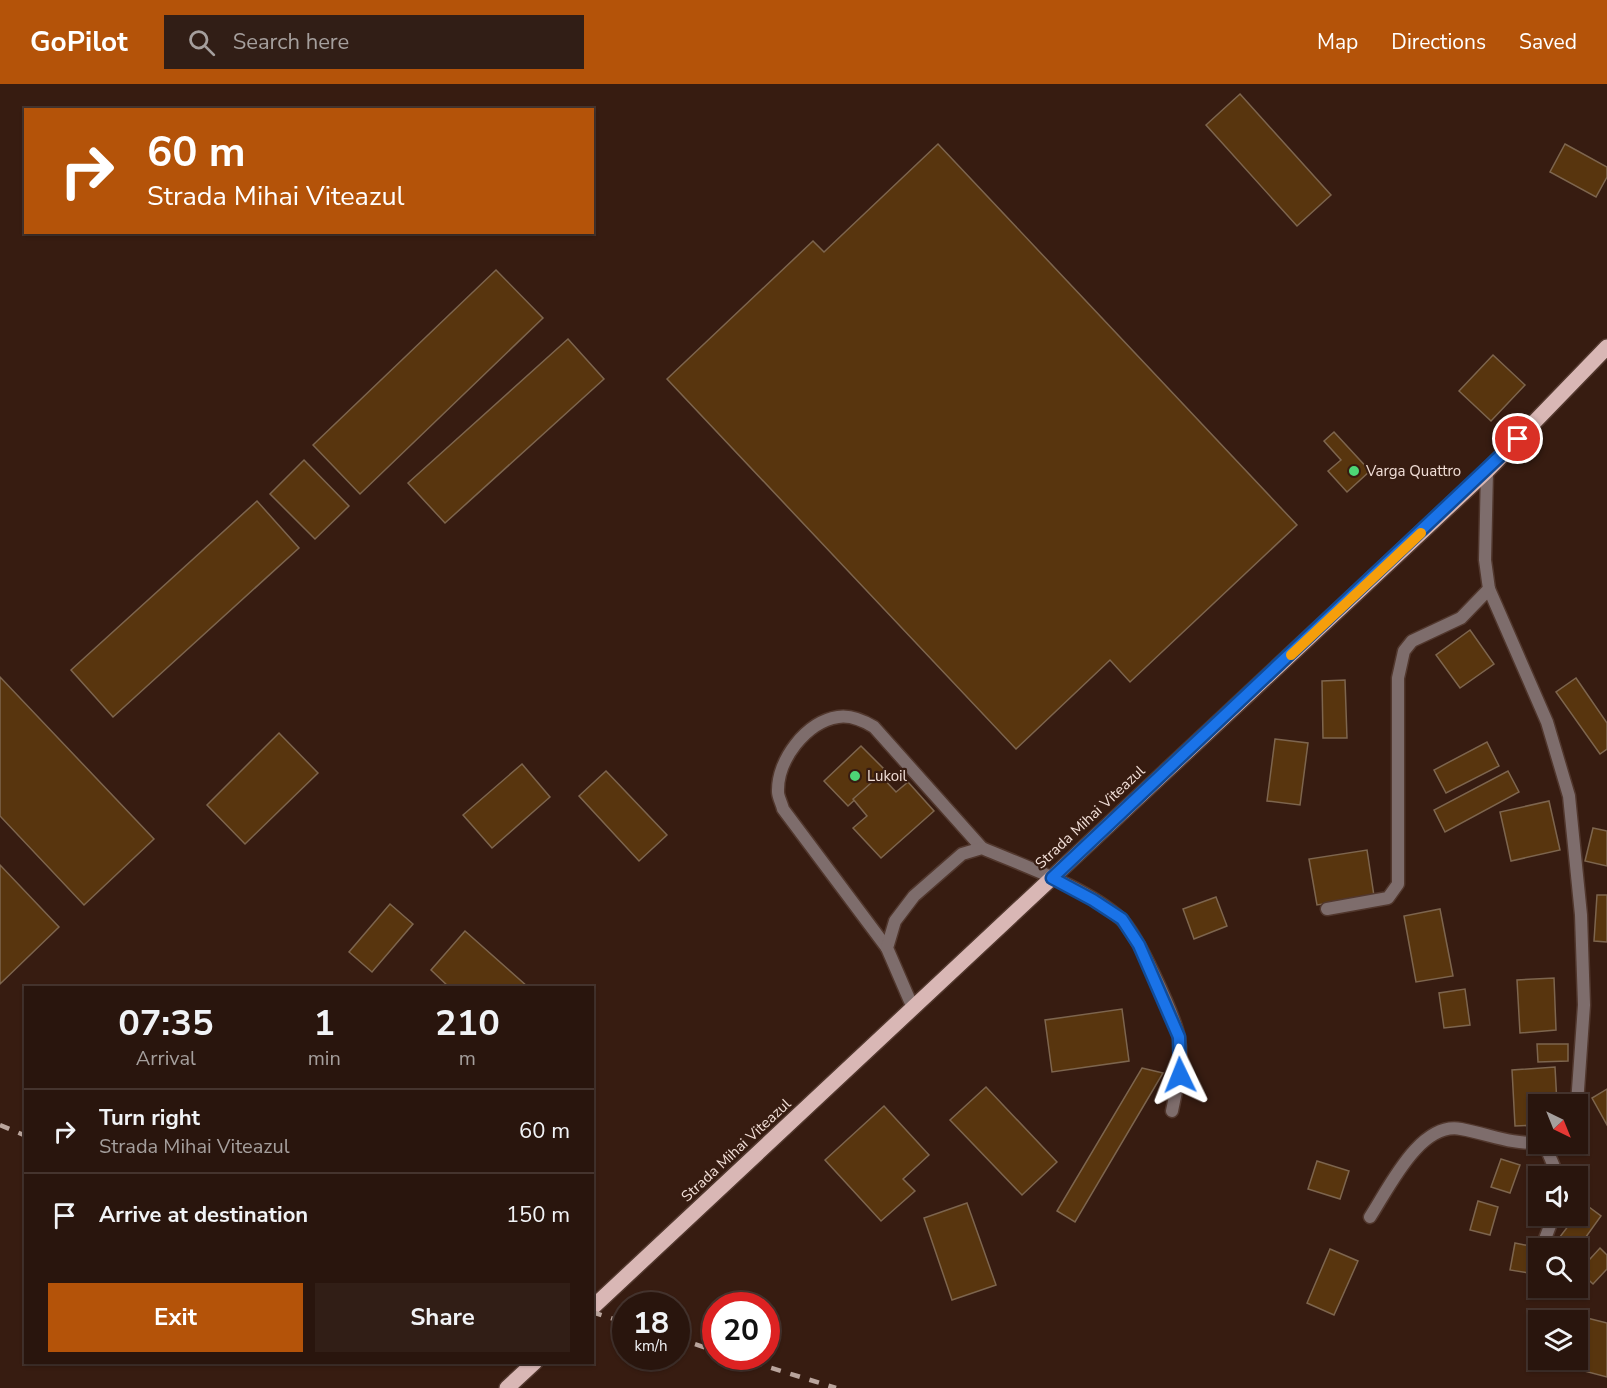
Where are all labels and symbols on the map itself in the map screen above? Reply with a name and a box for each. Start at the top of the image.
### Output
pin [1492,413,1543,464]
place label: Varga Quattro [1365,461,1461,481]
marker: Varga Quattro [1347,464,1361,478]
street label: Strada Mihai Viteazul [1031,761,1150,873]
place label: Lukoil [867,766,908,786]
marker: Lukoil [848,769,862,783]
position arrow [1148,1043,1212,1107]
street label: Strada Mihai Viteazul [677,1094,796,1206]
north arrow [1528,1094,1588,1154]
speed limit sign: 20 [702,1292,780,1370]

